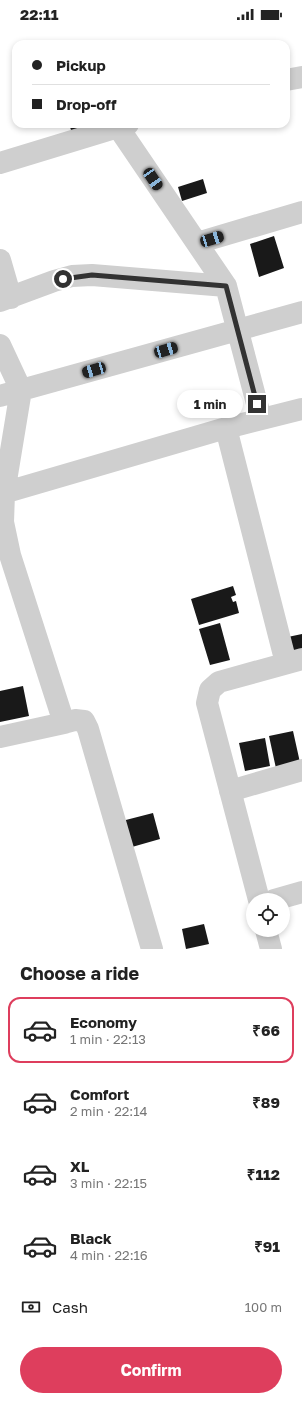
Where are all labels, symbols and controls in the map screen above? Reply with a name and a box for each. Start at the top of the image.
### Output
text: 22:11 [20,5,59,23]
text: Pickup [56,56,106,74]
text: Drop-off [56,95,116,113]
car [141,166,165,192]
car [199,230,225,248]
route start [54,270,72,288]
car [153,341,179,359]
car [81,361,107,379]
callout: 1 min [177,390,243,418]
route end [248,395,266,413]
text: 1 min [194,396,226,412]
map controls [246,893,290,937]
button: locate [246,893,290,937]
text: Choose a ride [20,962,139,984]
icon: car [22,1012,58,1048]
text: Economy [70,1013,137,1031]
text: ₹66 [252,1021,280,1039]
text: 1 min · 22:13 [70,1031,146,1047]
icon: car [22,1084,58,1120]
text: Comfort [70,1085,129,1103]
text: ₹89 [252,1093,280,1111]
text: 2 min · 22:14 [70,1103,147,1119]
icon: car [22,1156,58,1192]
text: XL [70,1157,89,1175]
text: ₹112 [247,1165,280,1183]
text: 3 min · 22:15 [70,1175,147,1191]
icon: car [22,1228,58,1264]
text: Black [70,1229,112,1247]
text: ₹91 [254,1237,280,1255]
text: 4 min · 22:16 [70,1247,148,1263]
icon: cash [20,1296,42,1318]
text: Cash [52,1298,88,1316]
text: 100 m [245,1299,282,1315]
button: Confirm [20,1347,282,1393]

